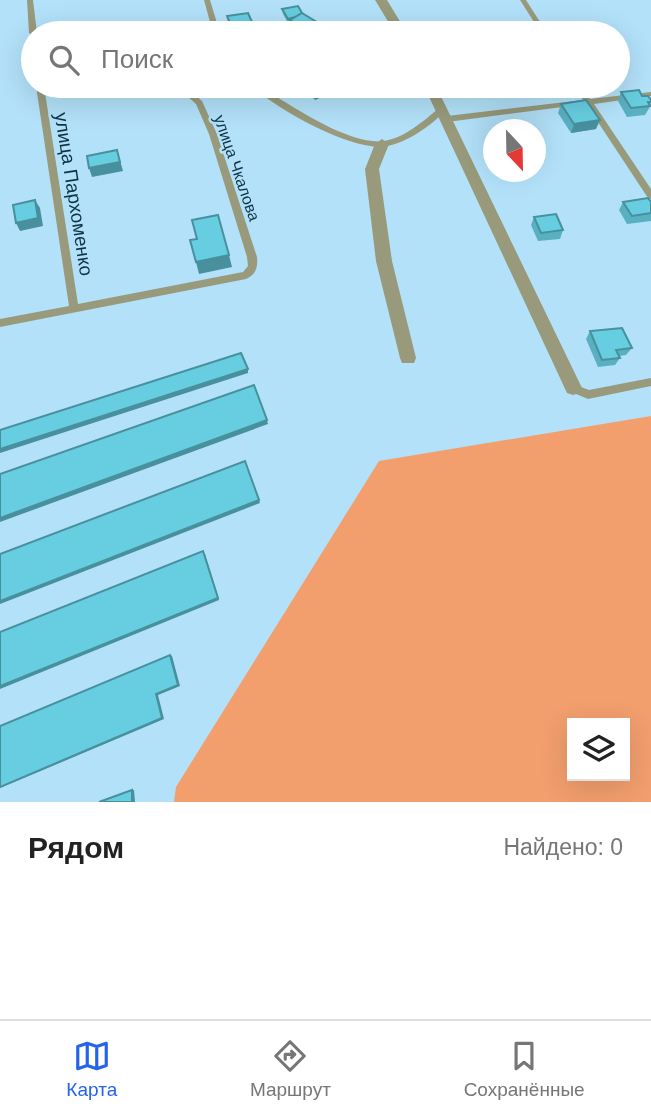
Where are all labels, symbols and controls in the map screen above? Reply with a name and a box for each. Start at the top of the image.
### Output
search box [21,21,630,98]
icon: search [45,41,83,79]
text: Поиск [101,44,173,74]
street label: улица Пархоменко [51,111,97,277]
street label: улица Чкалова [211,113,263,223]
north arrow [483,119,546,182]
map controls [567,718,630,781]
button: layers [567,718,630,781]
text: Рядом [28,831,124,864]
text: Найдено: 0 [503,834,623,860]
tab: Карта [66,1037,117,1101]
tab: Маршрут [250,1037,331,1101]
tab: Сохранённые [464,1037,585,1101]

